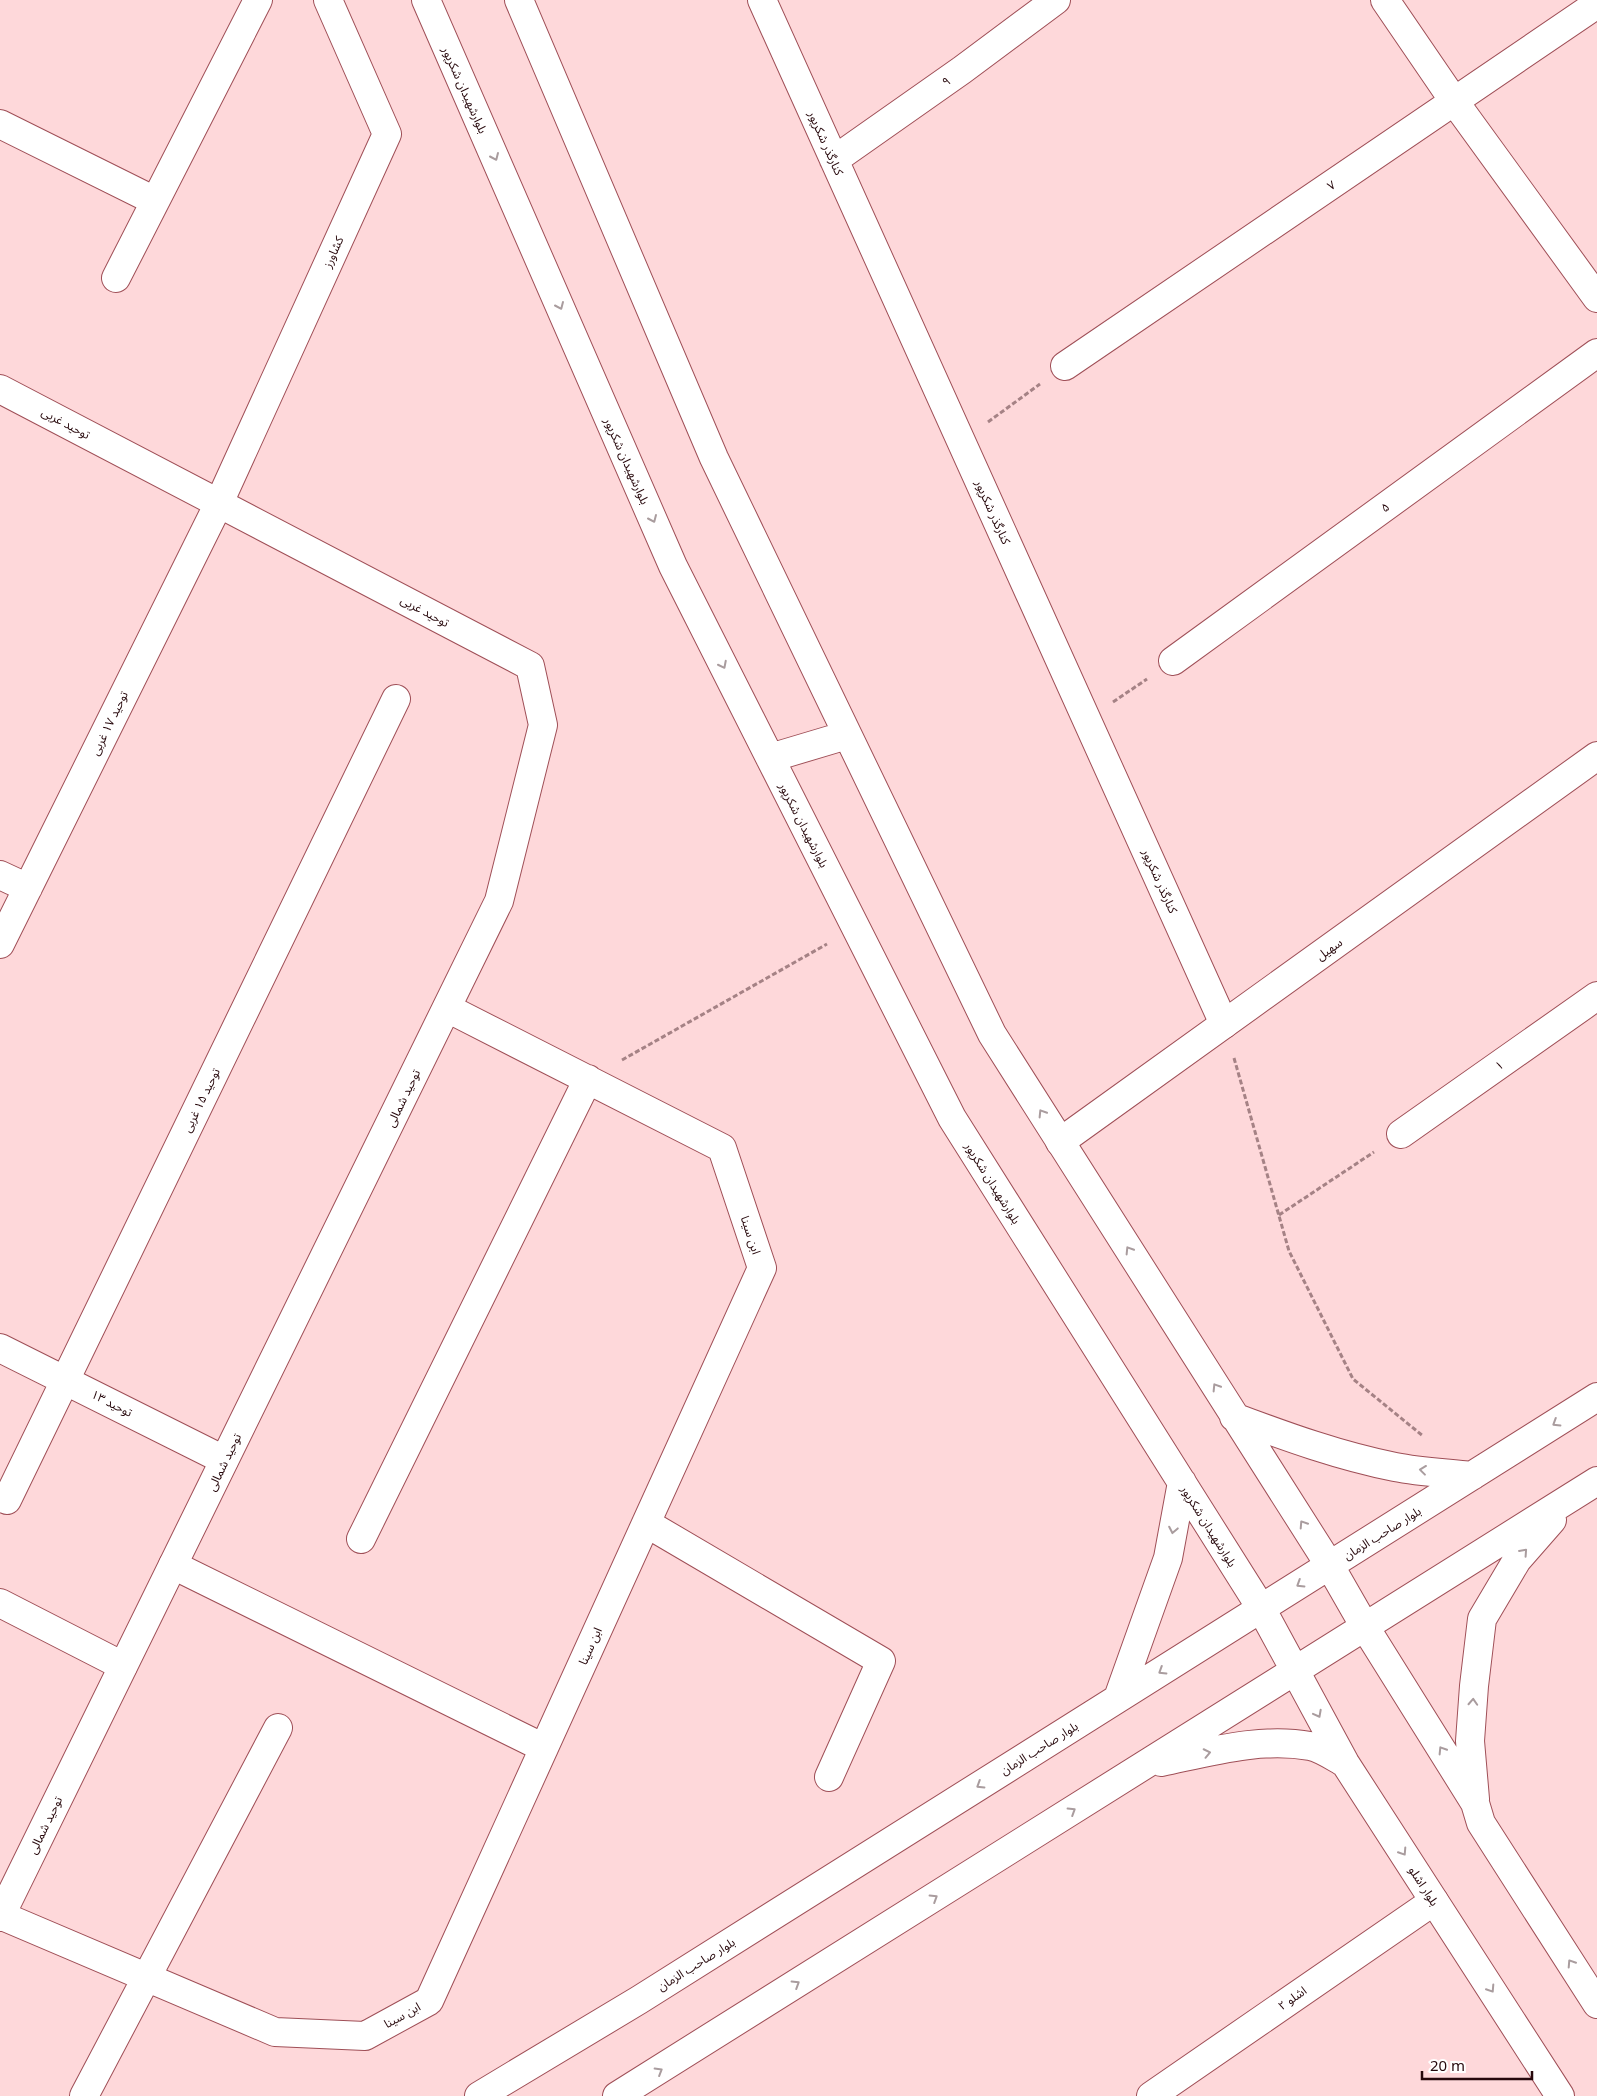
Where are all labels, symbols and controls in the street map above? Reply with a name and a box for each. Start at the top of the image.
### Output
street label: بلوارشهیدان شکرپور [438,43,492,136]
street label: ۹ [938,72,954,90]
street label: کنارگذر شکرپور [804,107,848,179]
one-way arrow [488,152,499,161]
street label: ۷ [1323,176,1339,194]
street label: کشاورز [318,233,348,271]
one-way arrow [553,301,564,310]
street label: توحید غربی [39,403,94,443]
street label: بلوارشهیدان شکرپور [600,414,654,507]
street label: کنارگذر شکرپور [971,476,1015,548]
street label: ۵ [1377,498,1393,516]
one-way arrow [646,514,657,523]
street label: توحید غربی [398,591,453,631]
one-way arrow [717,660,727,669]
street label: توحید ۱۷ غربی [86,688,132,758]
street label: بلوارشهیدان شکرپور [775,779,833,871]
street label: کنارگذر شکرپور [1138,845,1182,917]
street label: سهیل [1312,934,1346,964]
street label: ۱ [1491,1056,1507,1074]
street label: توحید ۱۵ غربی [178,1065,224,1135]
street label: توحید شمالی [382,1066,424,1130]
one-way arrow [1039,1109,1048,1119]
street label: بلوارشهیدان شکرپور [960,1138,1025,1227]
street label: ابن سینا [737,1214,765,1257]
one-way arrow [1126,1247,1135,1256]
one-way arrow [1213,1384,1222,1393]
street label: توحید ۱۳ [89,1385,136,1421]
one-way arrow [1552,1417,1561,1427]
street label: توحید شمالی [203,1430,245,1494]
one-way arrow [1419,1466,1427,1476]
street label: بلوارشهیدان شکرپور [1176,1481,1241,1570]
street label: بلوار صاحب الزمان [1340,1502,1424,1564]
one-way arrow [1300,1521,1310,1530]
one-way arrow [1168,1526,1178,1535]
one-way arrow [1518,1548,1527,1557]
one-way arrow [1296,1578,1305,1588]
street label: ابن سینا [574,1624,606,1667]
one-way arrow [1158,1664,1167,1674]
one-way arrow [1467,1697,1478,1705]
one-way arrow [1312,1709,1322,1718]
street label: بلوار صاحب الزمان [997,1717,1081,1779]
one-way arrow [1439,1746,1448,1755]
one-way arrow [1203,1748,1212,1759]
one-way arrow [976,1779,985,1788]
street label: توحید شمالی [24,1793,66,1857]
one-way arrow [1066,1808,1075,1818]
one-way arrow [1396,1847,1406,1856]
street label: بلوار اشلو [1405,1863,1443,1909]
one-way arrow [929,1894,938,1904]
street label: بلوار صاحب الزمان [654,1933,738,1995]
one-way arrow [1567,1959,1577,1968]
one-way arrow [791,1981,800,1991]
street label: اشلو ۲ [1274,1982,1310,2014]
one-way arrow [1485,1983,1494,1993]
street label: ابن سینا [381,1998,423,2032]
scale bar [1422,2048,1532,2080]
text: 20 m [1430,2055,1465,2075]
one-way arrow [653,2067,662,2077]

